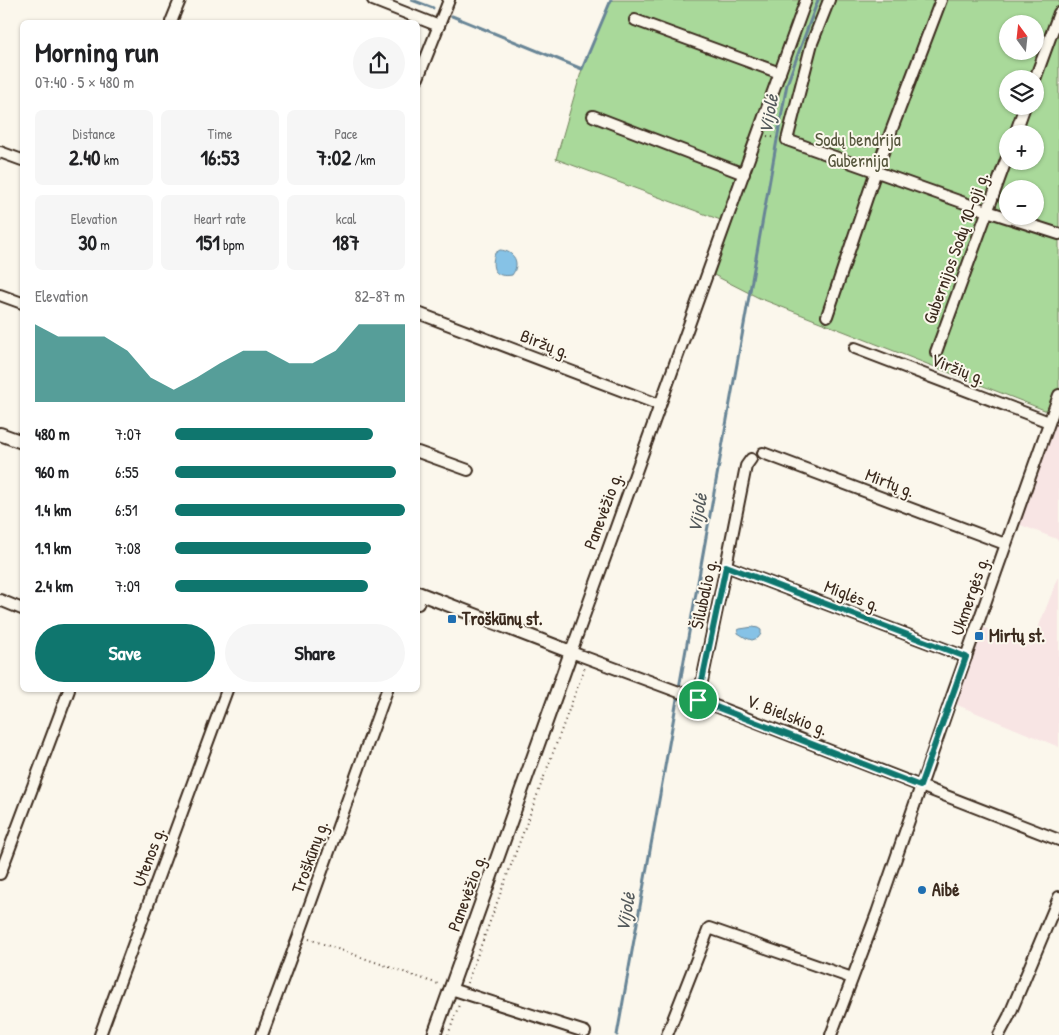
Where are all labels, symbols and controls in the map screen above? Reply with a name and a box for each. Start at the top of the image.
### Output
north arrow [999,15,1044,60]
map controls [999,15,1044,225]
text: Morning run [35,33,159,71]
button: share [353,37,405,89]
button: layers [999,70,1044,115]
text: 07:40 · 5 × 480 m [35,71,134,93]
water label: Vijolė [752,91,784,136]
text: Distance [73,124,115,143]
text: Time [208,124,232,143]
text: Pace [334,124,358,143]
button: + [999,125,1044,170]
park label: Sodų bendrija Gubernija [815,127,901,173]
text: 2.40 [69,143,101,172]
text: 16:53 [200,143,240,172]
text: 7:02 [317,143,351,172]
text: km [101,150,119,169]
text: /km [351,150,376,169]
street label: Gubernijos Sodų 10-oji g. [917,169,995,327]
button: − [999,180,1044,225]
text: Elevation [71,209,117,228]
text: Heart rate [194,209,246,228]
text: kcal [336,209,356,228]
text: 30 [78,228,97,257]
text: 151 [196,228,220,257]
text: 187 [332,228,360,257]
text: m [97,235,110,254]
text: bpm [220,235,244,254]
text: Elevation [35,285,88,307]
text: 82–87 m [354,285,405,307]
street label: Biržų g. [517,323,573,364]
street label: Viržių g. [928,347,989,390]
text: 480 m [35,423,70,445]
text: 7:07 [115,423,142,445]
text: 960 m [35,461,69,483]
text: 6:55 [115,461,139,483]
street label: Mirtų g. [862,462,919,503]
street label: Panevėžio g. [577,469,628,553]
water label: Vijolė [681,490,713,535]
text: 1.4 km [35,499,71,521]
text: 6:51 [115,499,138,521]
text: 1.9 km [35,537,71,559]
text: 7:08 [115,537,141,559]
street label: Ukmergės g. [944,553,995,639]
street label: Šilubalio g. [684,557,723,631]
street label: Miglės g. [821,574,884,618]
text: 2.4 km [35,575,73,597]
text: 7:09 [115,575,140,597]
place label: Troškūnų st. [461,606,543,631]
marker: Troškūnų st. [446,613,458,625]
place label: Mirtų st. [989,623,1045,648]
button: Save [35,624,215,682]
button: Share [225,624,405,682]
marker: Mirtų st. [973,630,985,642]
pin [677,679,719,721]
icon: arrive [684,686,712,714]
street label: V. Bielskio g. [743,688,831,741]
street label: Troškūnų g. [285,817,334,897]
street label: Utenos g. [126,824,171,890]
street label: Panevėžio g. [441,851,492,935]
place label: Aibė [932,877,960,902]
marker: Aibė [916,884,928,896]
water label: Vijolė [609,889,641,934]

